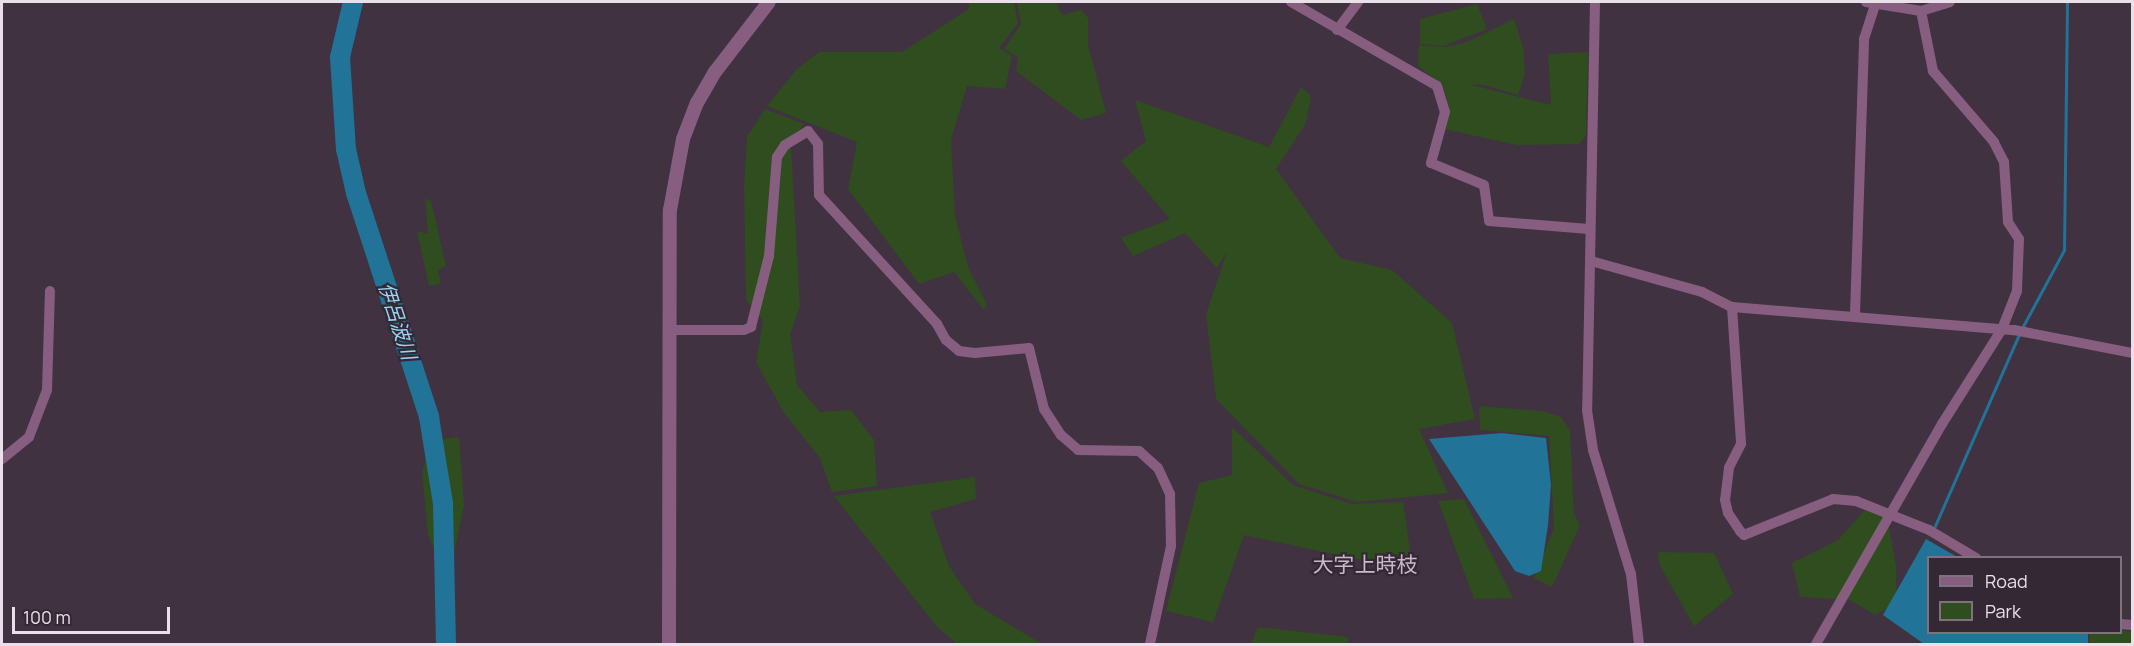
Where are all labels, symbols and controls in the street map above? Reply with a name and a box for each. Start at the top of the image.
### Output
water label: 伊呂波川 [374,279,422,363]
district label: 大字上時枝 [1313,551,1417,577]
legend [1927,556,2122,634]
text: Road [1985,569,2028,593]
scale bar [15,595,172,633]
text: Park [1985,599,2021,623]
text: 100 m [23,605,71,629]

